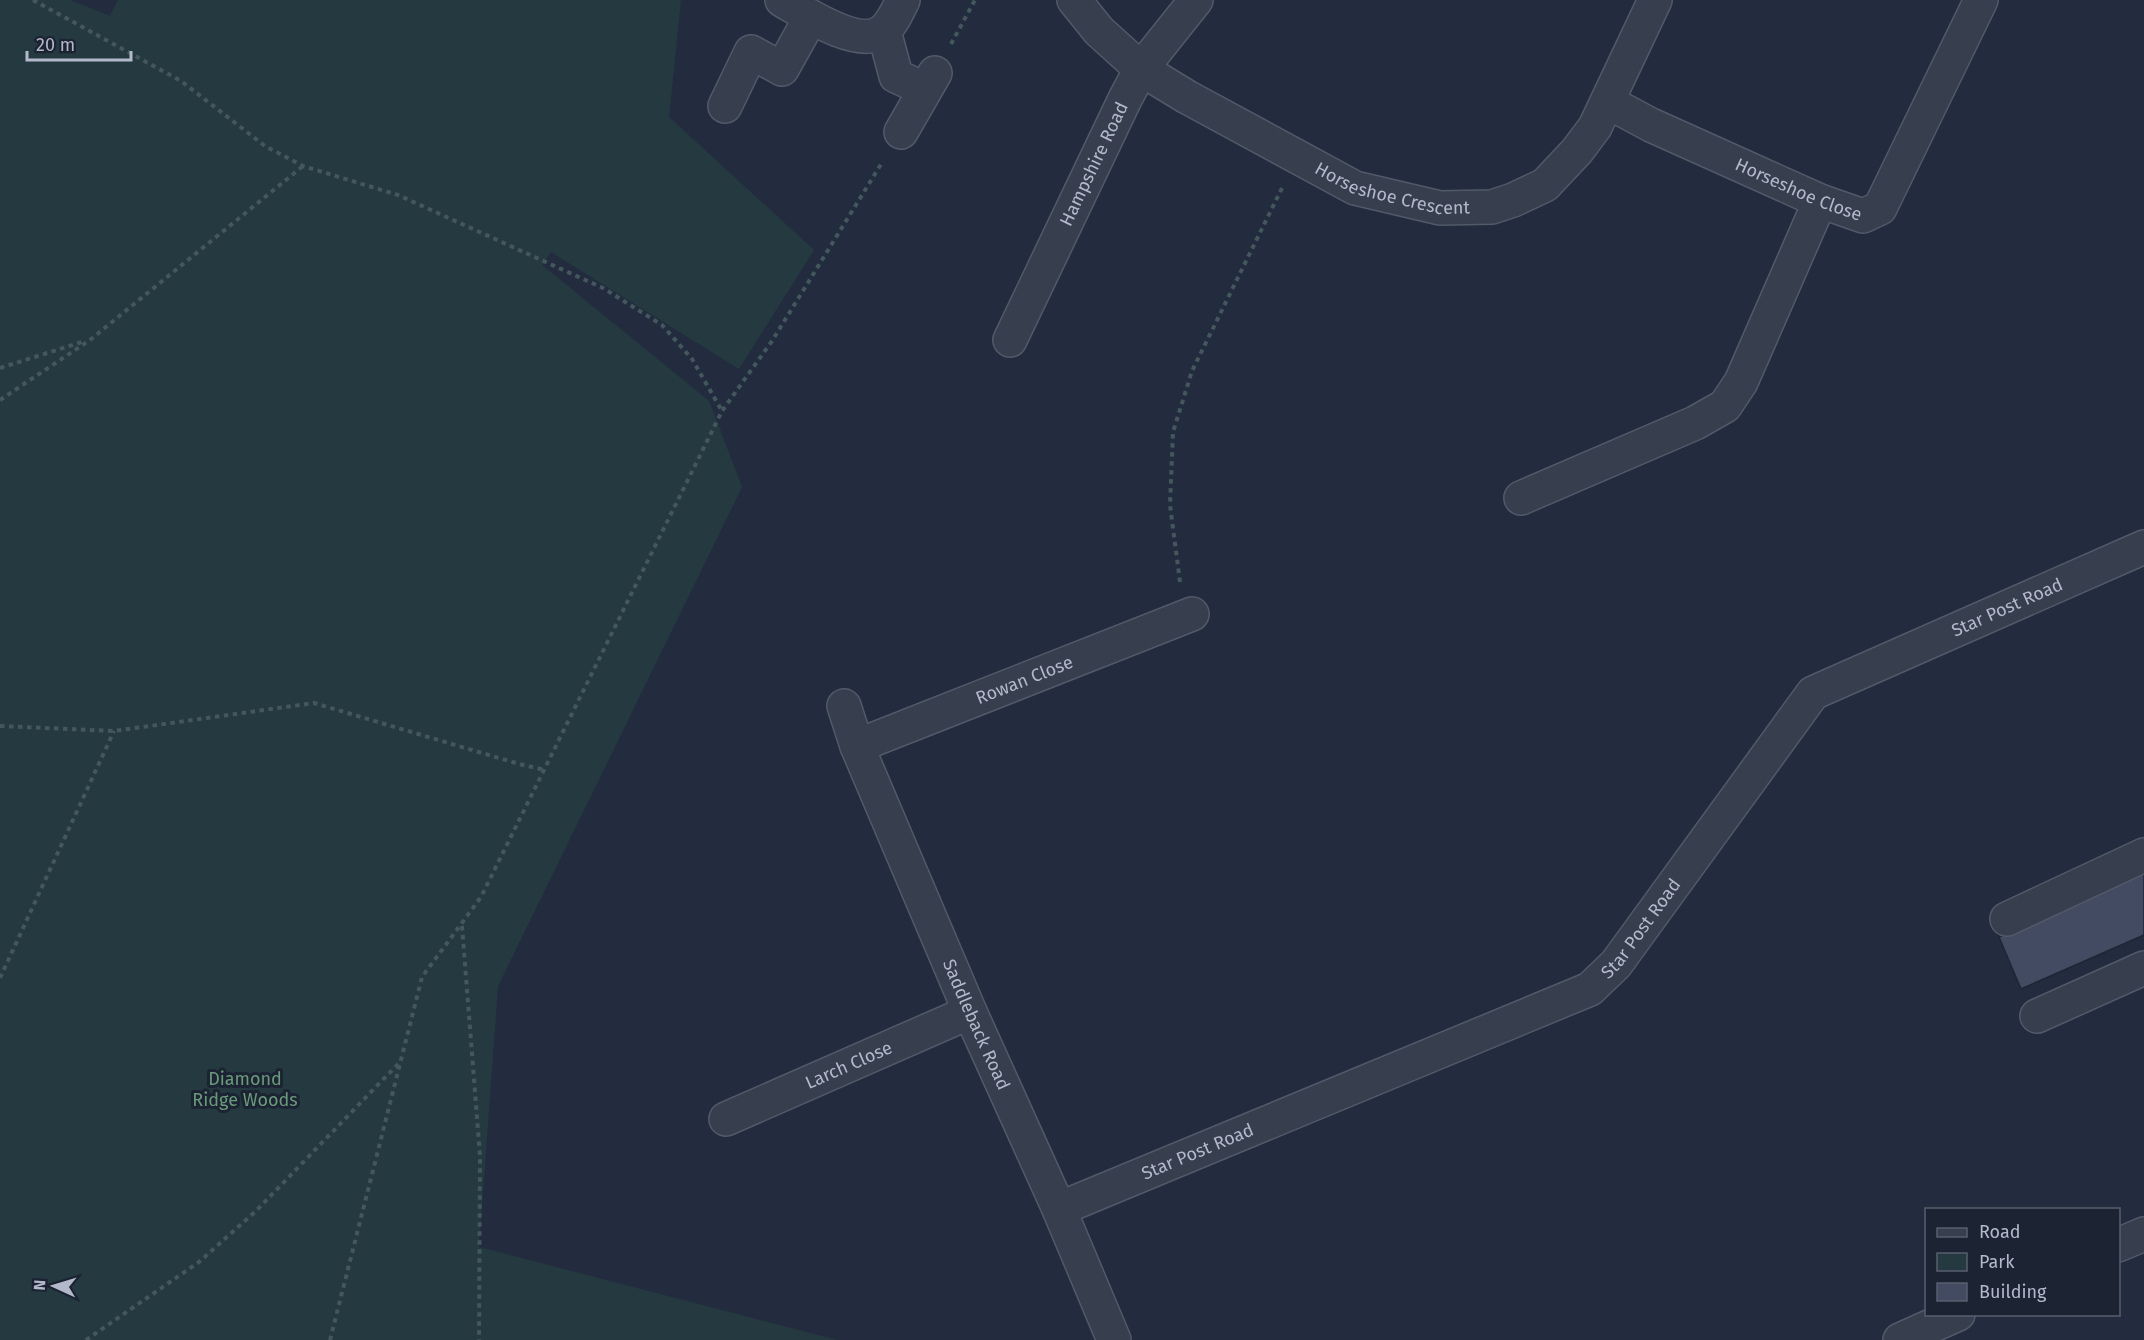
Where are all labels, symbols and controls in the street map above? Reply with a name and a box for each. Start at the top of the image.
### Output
scale bar [27,24,130,62]
text: 20 m [36,34,75,56]
street label: Hampshire Road [1055,98,1133,230]
street label: Horseshoe Close [1732,153,1865,226]
street label: Horseshoe Crescent [1311,157,1471,220]
street label: Star Post Road [1948,573,2066,642]
street label: Rowan Close [973,651,1076,709]
street label: Star Post Road [1596,874,1685,983]
street label: Saddleback Road [938,956,1015,1093]
street label: Larch Close [802,1036,896,1094]
park label: Diamond Ridge Woods [192,1068,298,1111]
street label: Star Post Road [1138,1119,1257,1185]
legend [1925,1208,2120,1316]
text: Road [1979,1221,2021,1243]
text: Park [1979,1251,2015,1273]
north arrow [24,1256,84,1316]
text: N [30,1279,49,1291]
text: Building [1979,1281,2047,1303]

